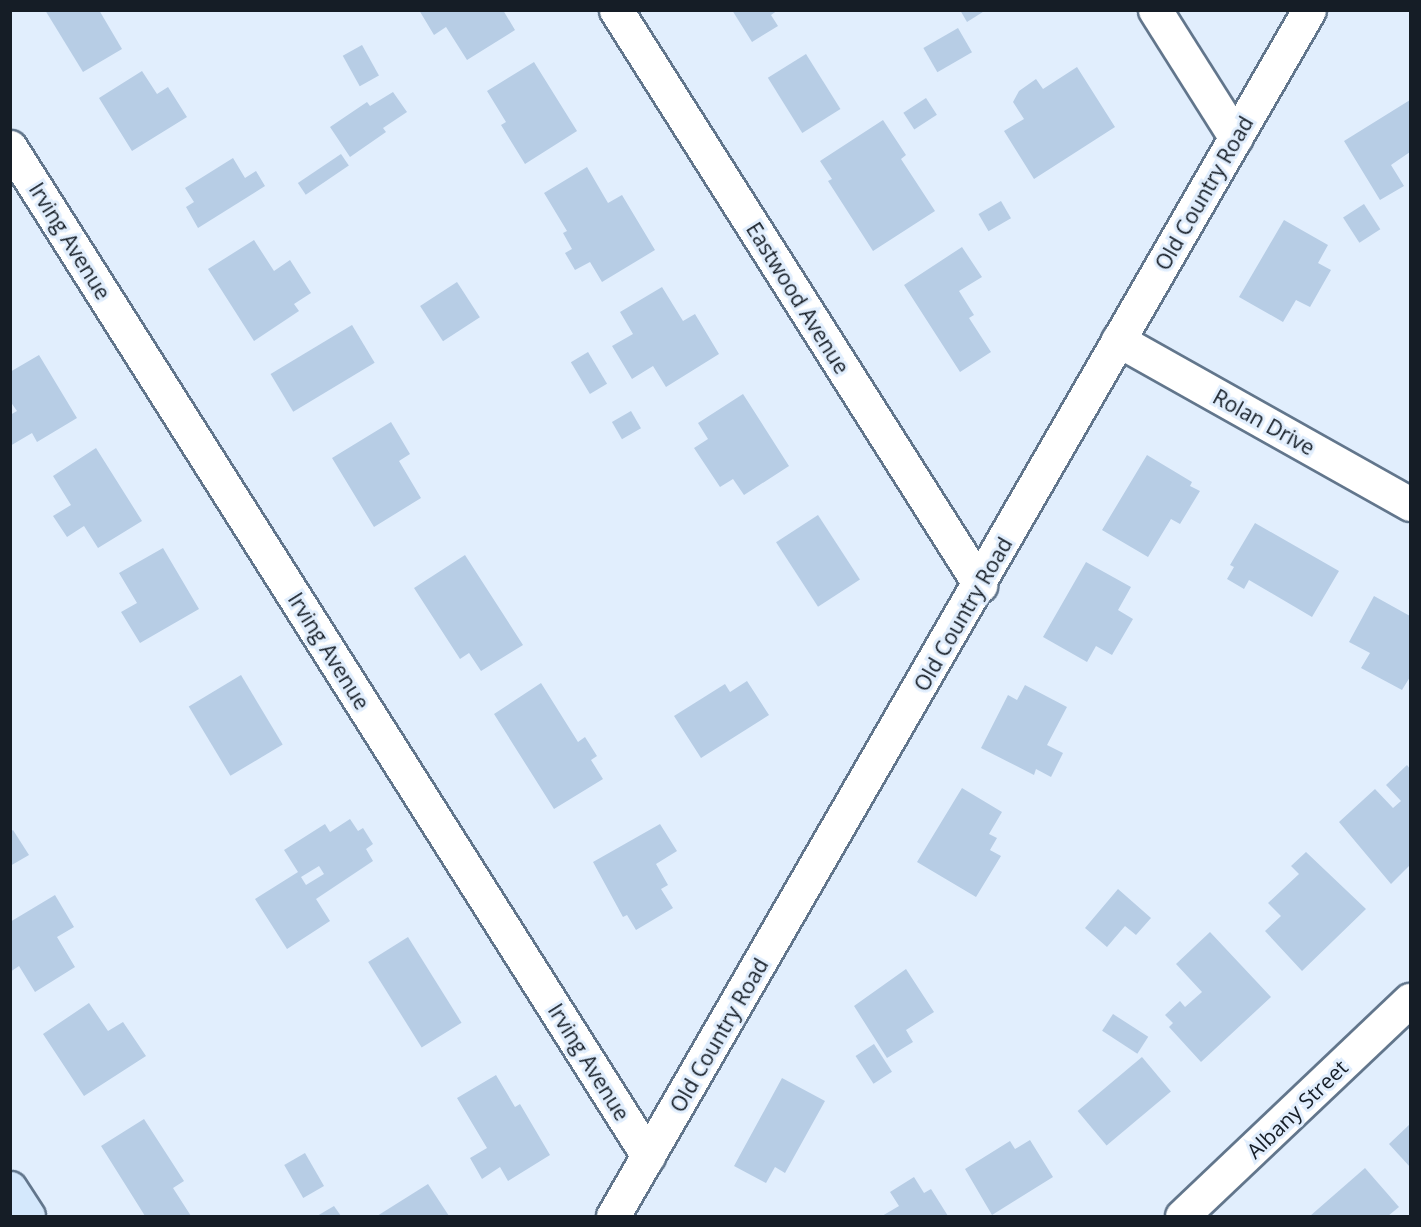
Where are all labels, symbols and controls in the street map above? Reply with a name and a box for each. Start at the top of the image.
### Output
street label: Old Country Road [1150,111,1258,275]
street label: Irving Avenue [24,178,116,304]
street label: Eastwood Avenue [741,218,855,378]
street label: Rolan Drive [1209,384,1319,460]
street label: Old Country Road [909,532,1017,696]
street label: Irving Avenue [283,588,375,714]
street label: Old Country Road [665,953,773,1117]
street label: Irving Avenue [543,999,635,1125]
street label: Albany Street [1241,1055,1353,1163]

